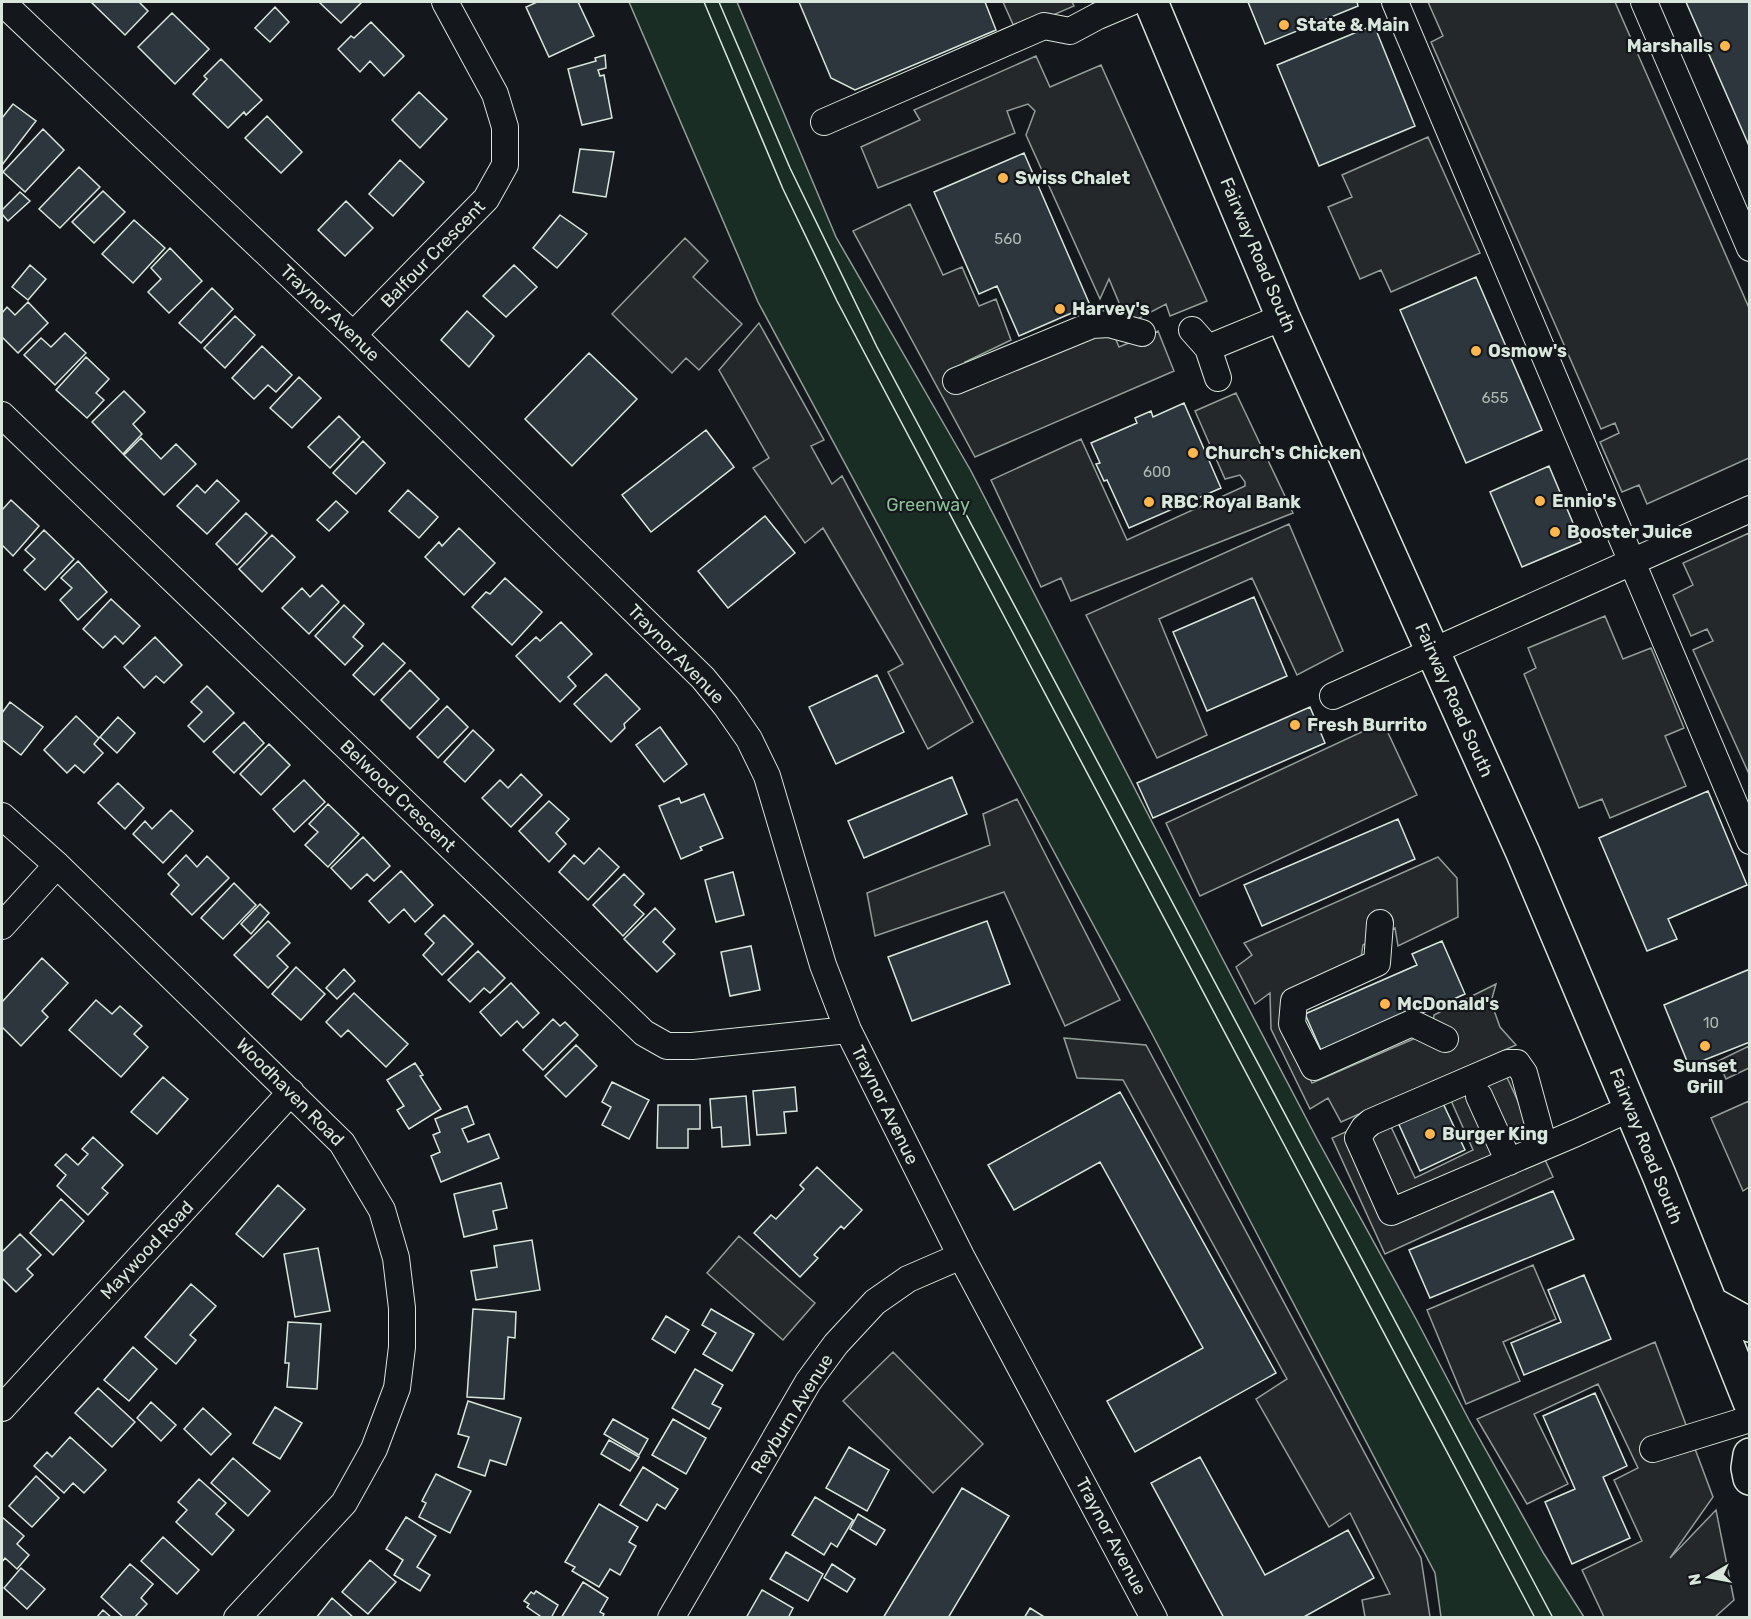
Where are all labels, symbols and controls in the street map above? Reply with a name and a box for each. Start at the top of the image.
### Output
place label: State & Main [1296,14,1409,36]
marker: State & Main [1277,18,1291,32]
place label: Marshalls [1627,35,1713,57]
marker: Marshalls [1718,39,1732,53]
place label: Swiss Chalet [1015,167,1130,189]
marker: Swiss Chalet [996,171,1010,185]
street label: Fairway Road South [1215,174,1301,336]
street label: Balfour Crescent [376,196,490,312]
house number: 560 [994,230,1022,248]
street label: Traynor Avenue [276,260,384,366]
place label: Harvey's [1072,298,1150,320]
marker: Harvey's [1053,302,1067,316]
place label: Osmow's [1488,340,1567,362]
marker: Osmow's [1469,344,1483,358]
house number: 655 [1482,389,1509,407]
place label: Church's Chicken [1205,442,1361,464]
marker: Church's Chicken [1186,446,1200,460]
house number: 600 [1143,463,1171,481]
place label: Ennio's [1552,490,1616,512]
place label: RBC Royal Bank [1161,491,1301,513]
park label: Greenway [886,494,970,516]
marker: Ennio's [1533,494,1547,508]
marker: RBC Royal Bank [1142,495,1156,509]
place label: Booster Juice [1567,521,1693,543]
marker: Booster Juice [1548,525,1562,539]
street label: Traynor Avenue [623,600,729,708]
street label: Fairway Road South [1410,620,1498,780]
place label: Fresh Burrito [1307,714,1427,736]
marker: Fresh Burrito [1288,718,1302,732]
street label: Belwood Crescent [336,735,460,857]
place label: McDonald's [1397,993,1499,1015]
marker: McDonald's [1378,997,1392,1011]
house number: 10 [1703,1014,1719,1032]
street label: Woodhaven Road [231,1033,349,1151]
marker: Sunset Grill [1698,1039,1712,1053]
street label: Traynor Avenue [847,1042,923,1168]
place label: Sunset Grill [1673,1055,1737,1098]
street label: Fairway Road South [1605,1065,1687,1227]
place label: Burger King [1442,1123,1548,1145]
marker: Burger King [1423,1127,1437,1141]
street label: Maywood Road [96,1196,198,1304]
street label: Reyburn Avenue [746,1350,838,1478]
street label: Traynor Avenue [1071,1473,1151,1599]
north arrow [1679,1547,1739,1607]
text: N [1684,1572,1705,1587]

